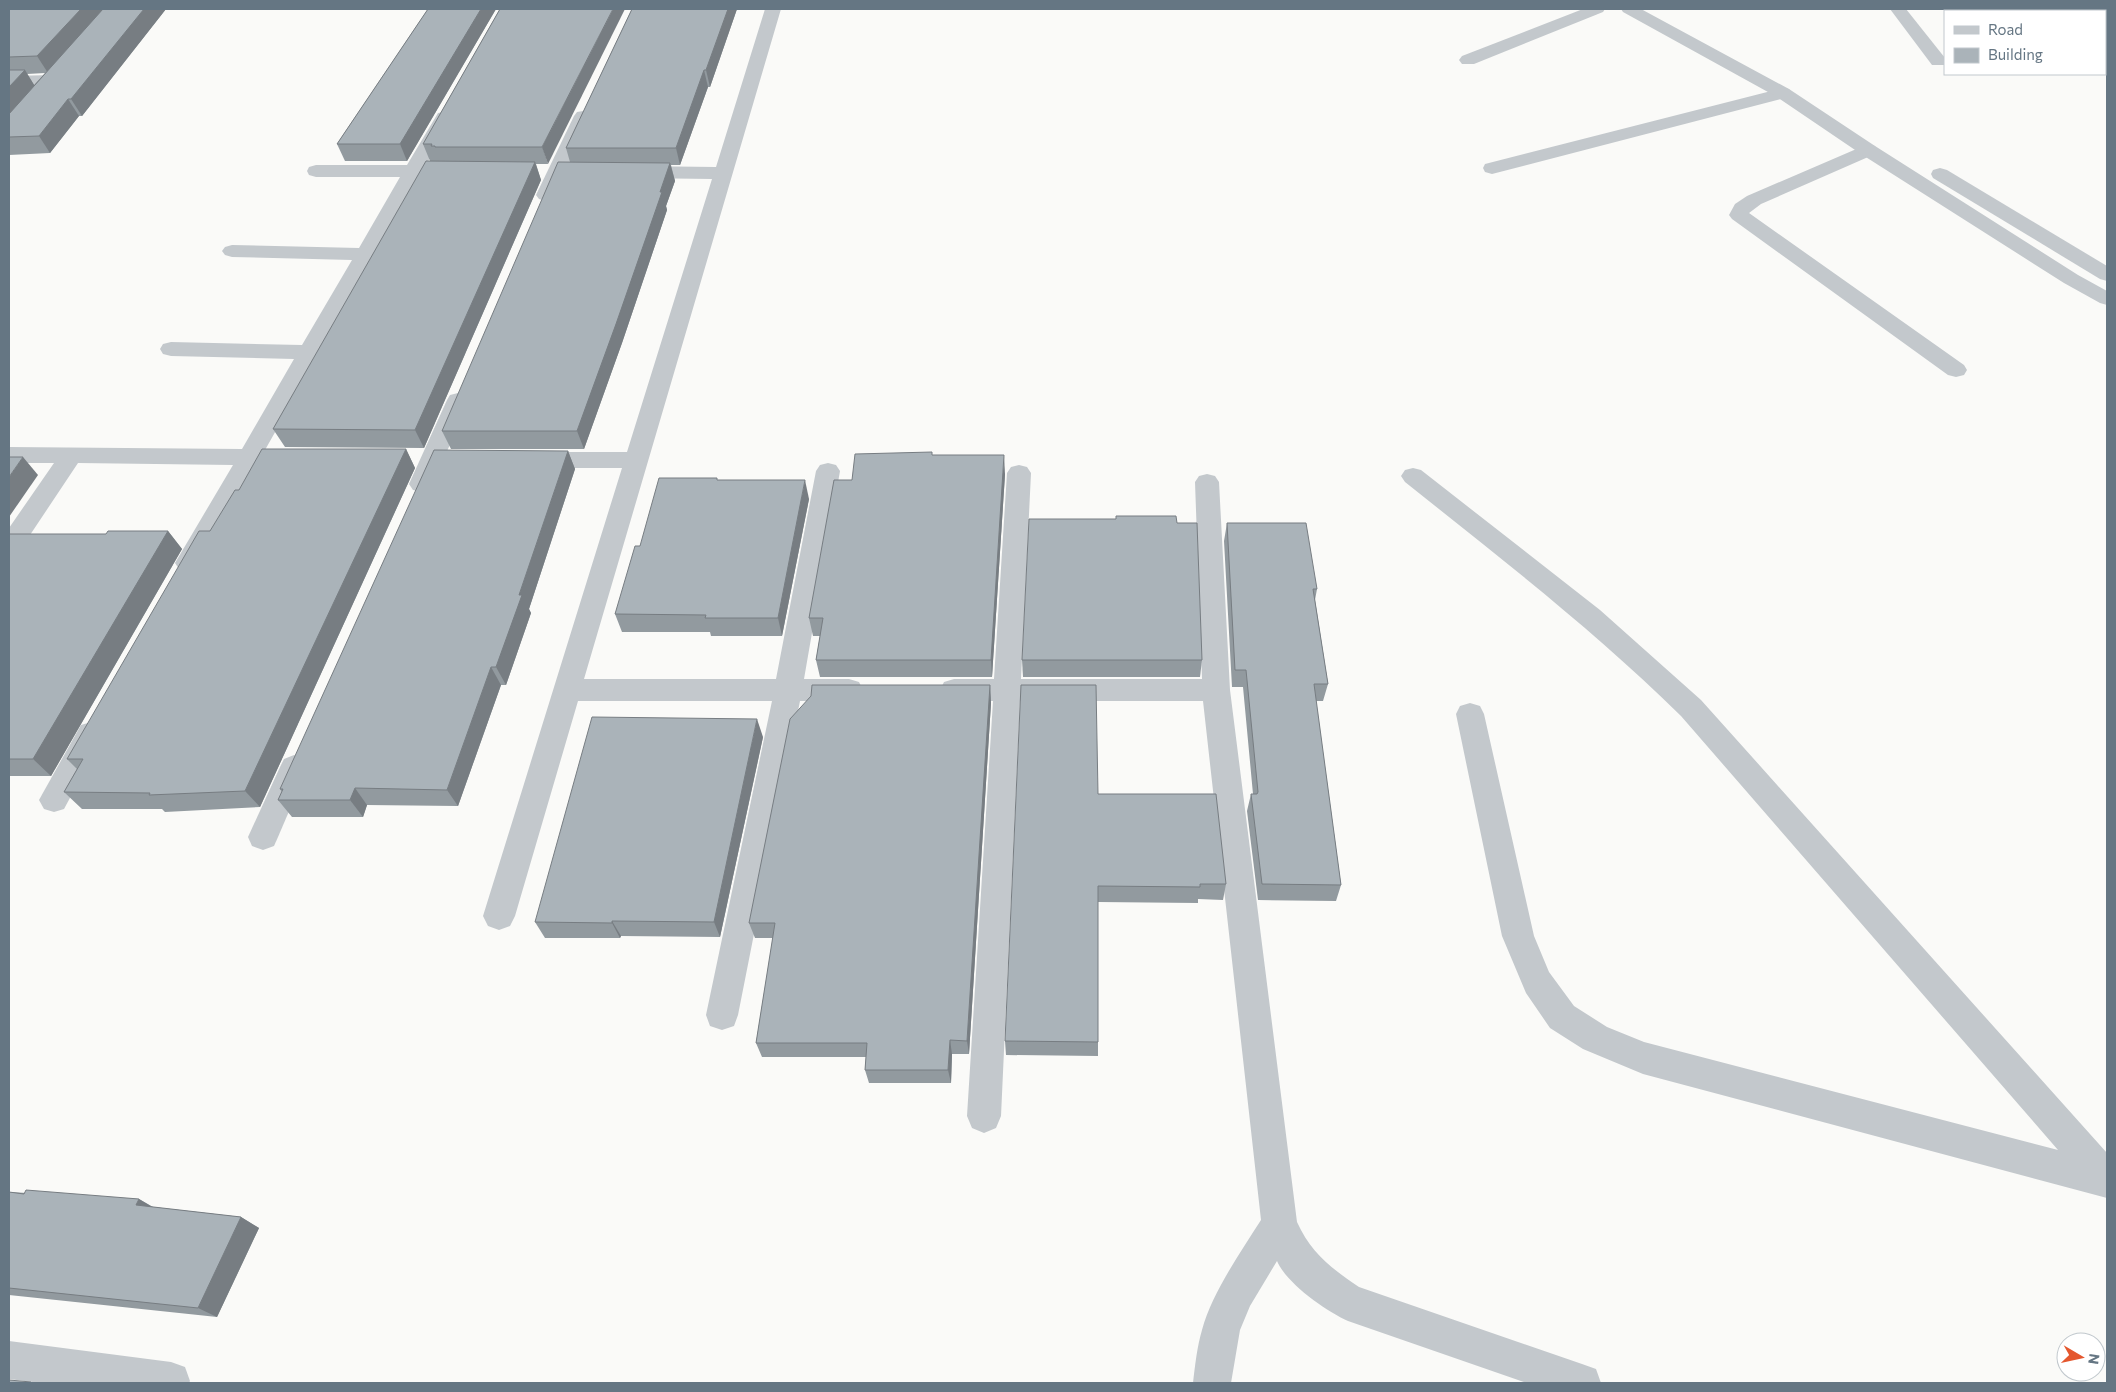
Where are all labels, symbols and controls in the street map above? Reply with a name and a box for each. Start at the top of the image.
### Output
legend [1944,10,2106,75]
text: Road [1988,20,2023,38]
text: Building [1988,45,2043,63]
north arrow [2056,1332,2106,1382]
text: N [2085,1353,2104,1366]

